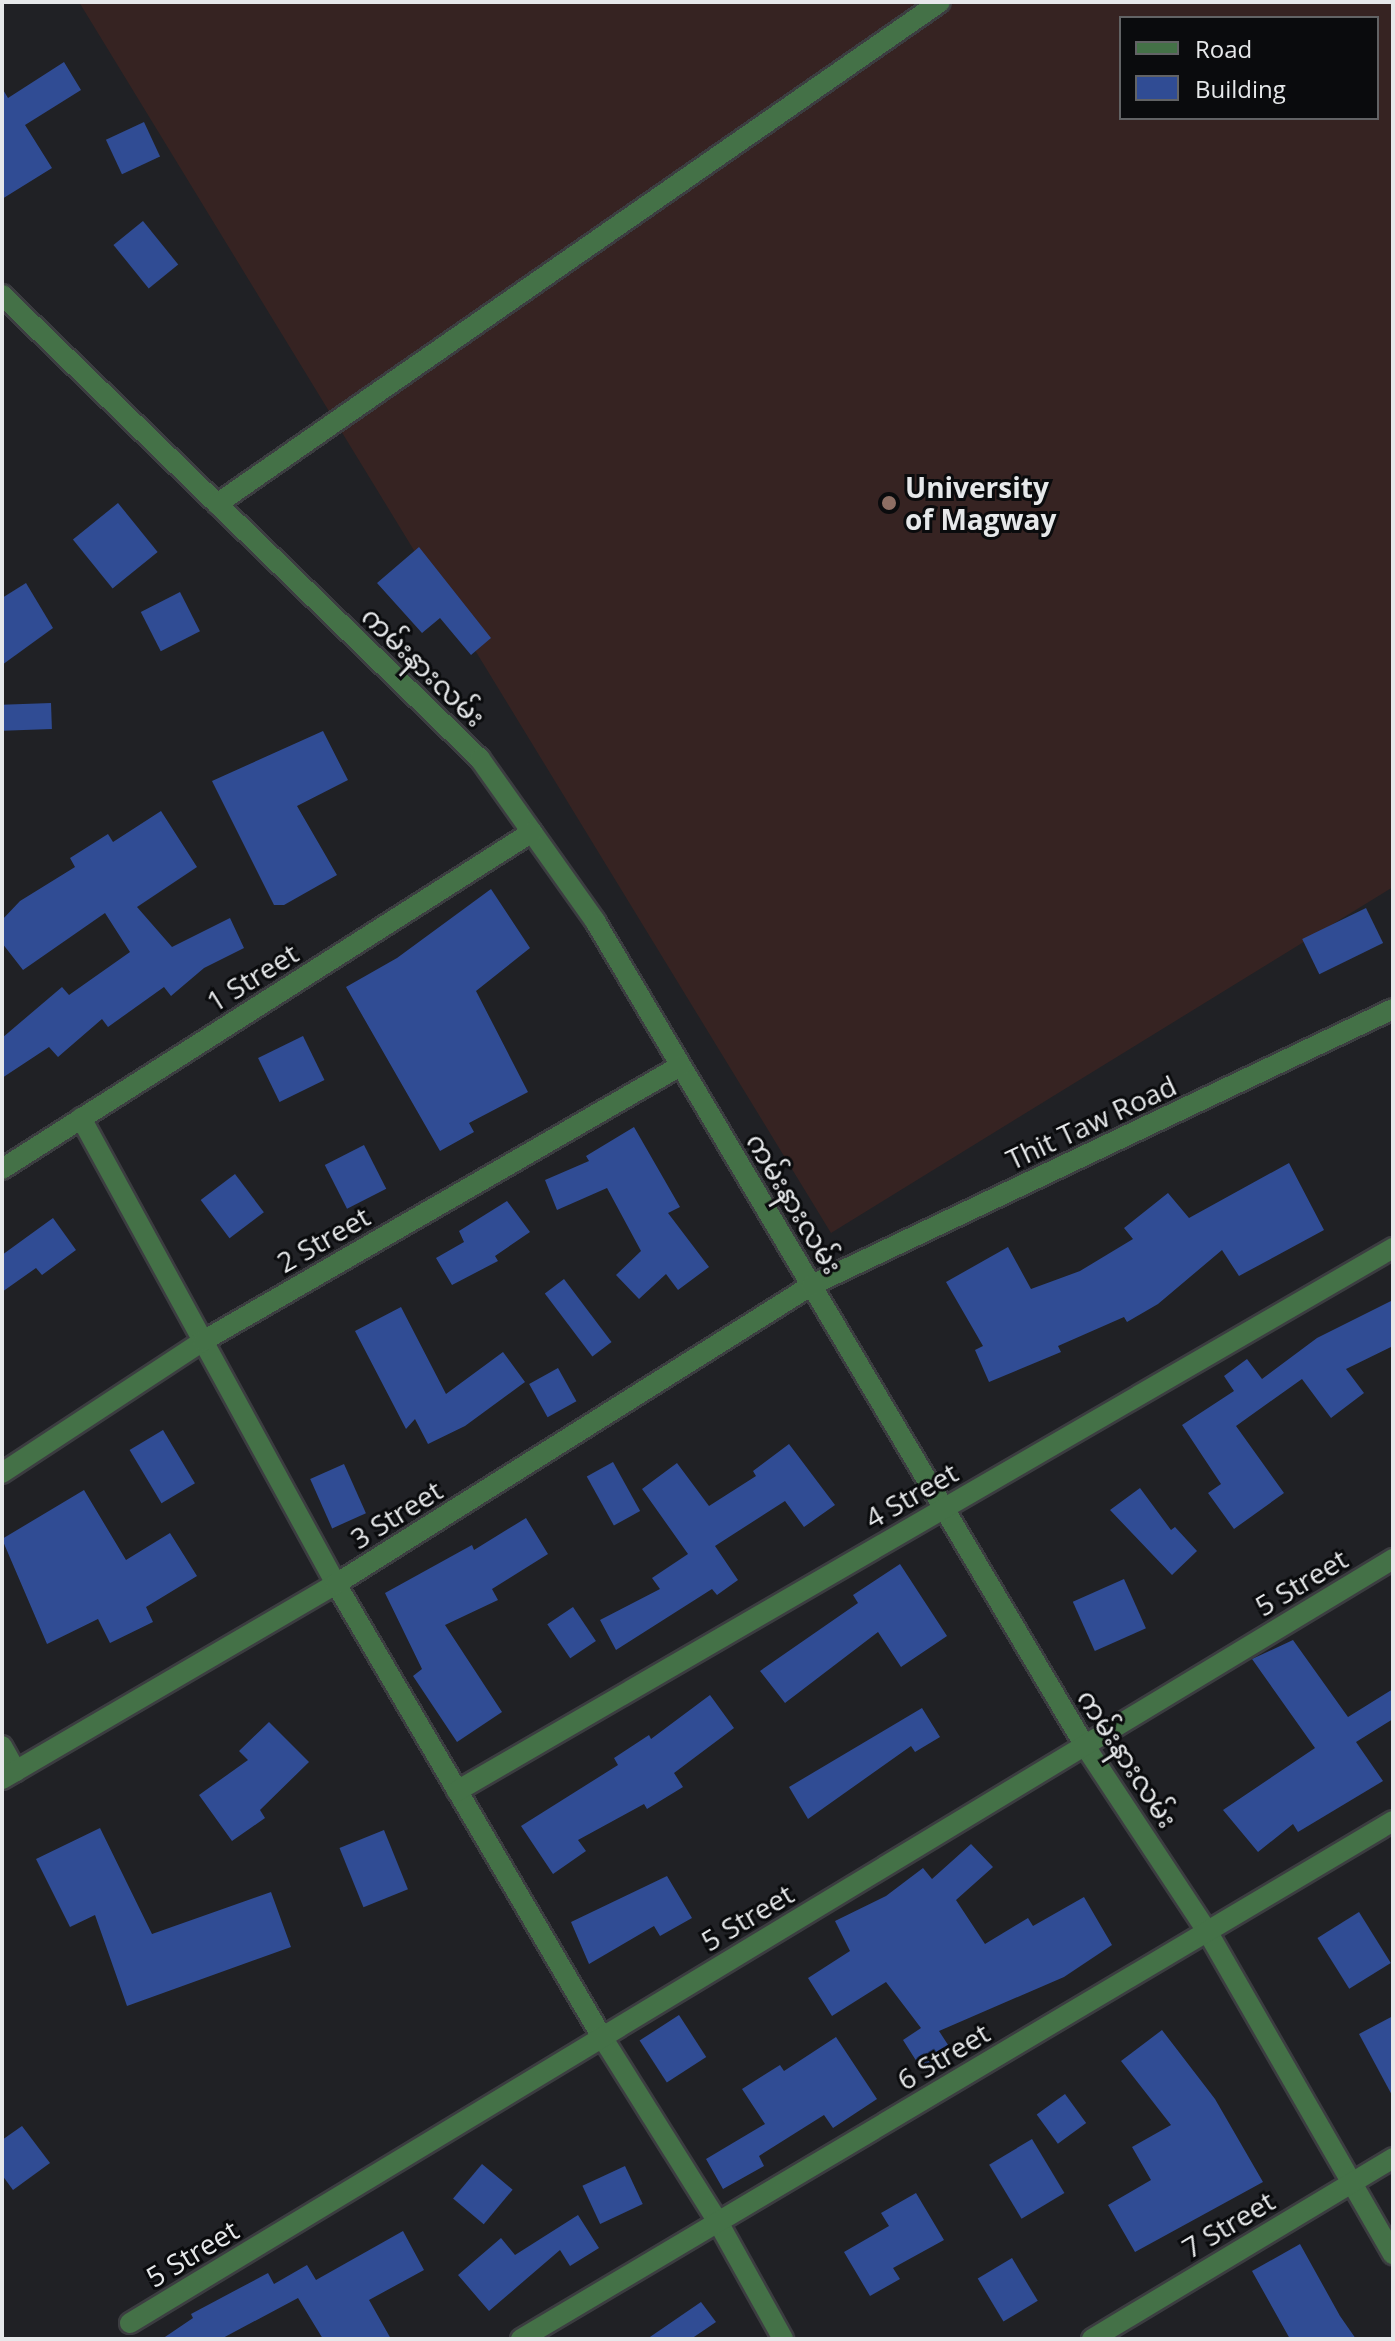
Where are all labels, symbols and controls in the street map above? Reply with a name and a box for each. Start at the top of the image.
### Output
legend [1119,16,1379,120]
text: Road [1195,32,1252,65]
text: Building [1195,72,1286,105]
place label: University of Magway [905,470,1056,536]
marker: University of Magway [880,494,898,512]
street label: ကမ်းနားလမ်း [355,599,493,733]
street label: 1 Street [200,936,304,1018]
street label: Thit Taw Road [1001,1068,1181,1176]
street label: ကမ်းနားလမ်း [740,1126,850,1280]
street label: 2 Street [271,1199,375,1279]
street label: 4 Street [859,1455,963,1535]
street label: 3 Street [344,1473,448,1555]
street label: 5 Street [1249,1541,1353,1623]
street label: ကမ်းနားလမ်း [1071,1682,1185,1834]
street label: 5 Street [695,1876,799,1958]
street label: 6 Street [891,2015,995,2097]
street label: 7 Street [1176,2183,1280,2265]
street label: 5 Street [140,2212,244,2294]

